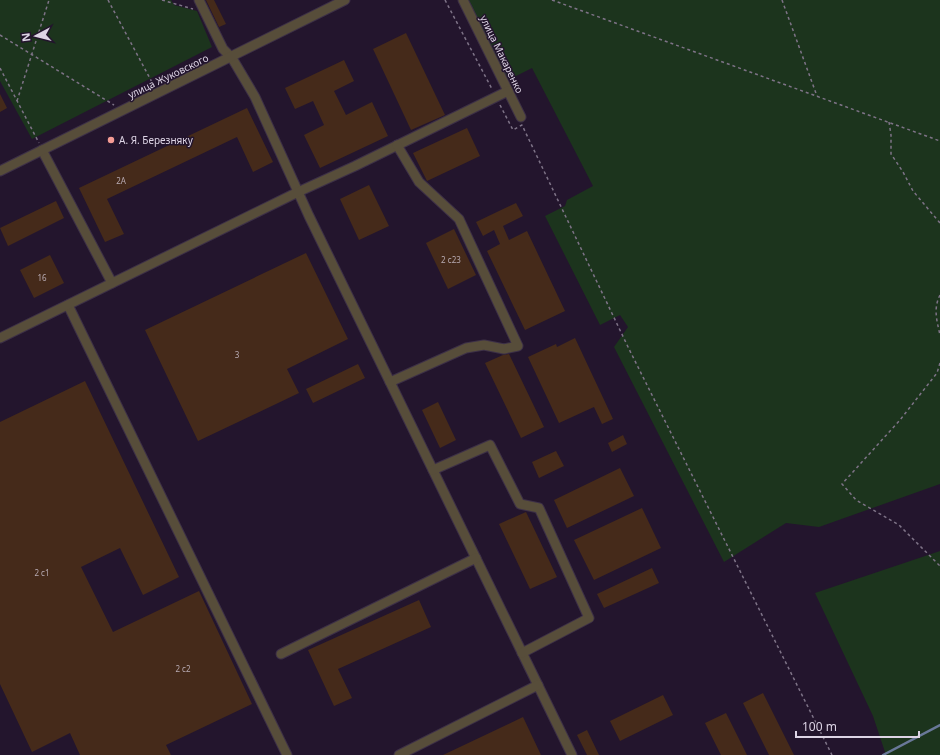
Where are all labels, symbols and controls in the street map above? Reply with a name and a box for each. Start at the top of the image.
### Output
street label: улица Макаренко [477,13,527,95]
north arrow [16,16,56,56]
text: N [18,32,34,43]
street label: улица Жуковского [125,50,211,102]
place label: А. Я. Березняку [119,133,194,147]
marker: А. Я. Березняку [106,135,116,145]
house number: 2А [116,175,127,186]
house number: 2 с23 [441,254,461,265]
house number: 16 [37,272,47,283]
house number: 3 [235,349,240,360]
house number: 2 с1 [34,567,50,578]
house number: 2 с2 [175,663,191,674]
scale bar [796,713,919,739]
text: 100 m [802,718,837,735]

